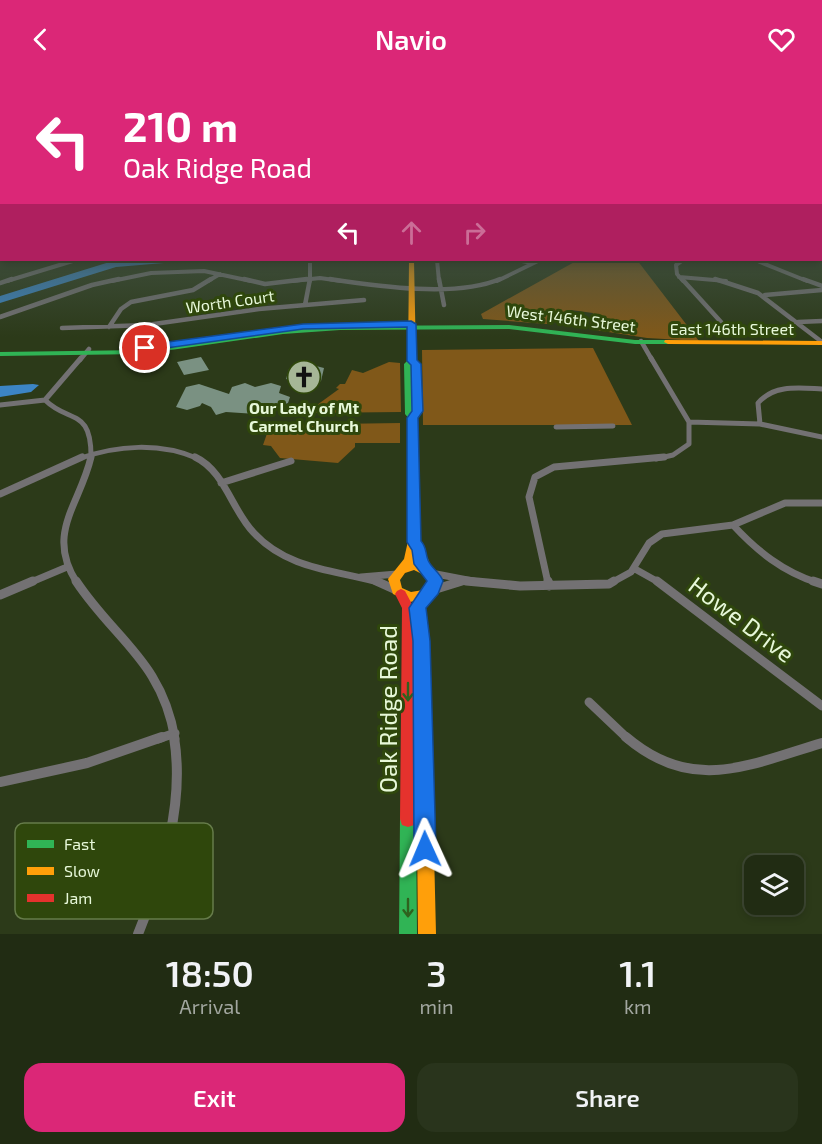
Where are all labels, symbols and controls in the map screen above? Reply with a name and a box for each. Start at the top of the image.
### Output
icon: back [24,23,57,56]
text: Navio [375,23,447,55]
icon: heart [765,23,798,56]
text: 210 m [123,100,238,150]
icon: left [24,102,102,180]
text: Oak Ridge Road [123,151,312,183]
icon: left [332,216,365,249]
icon: ahead [395,216,428,249]
icon: right [458,216,491,249]
street label: Worth Court [185,285,275,317]
street label: West 146th Street [505,301,637,335]
street label: East 146th Street [670,319,794,338]
pin [119,322,170,373]
icon: arrive [128,331,161,364]
church icon: Our Lady of Mt Carmel Church [286,359,322,395]
place label: Our Lady of Mt Carmel Church [249,398,359,435]
street label: Howe Drive [684,570,800,668]
street label: Oak Ridge Road [373,625,402,793]
one-way arrow [402,682,414,702]
position arrow [393,817,457,881]
legend [15,823,213,919]
text: Fast [64,834,95,853]
map controls [744,855,804,915]
button: layers [744,855,804,915]
text: Slow [64,861,100,880]
text: Jam [64,888,92,907]
one-way arrow [402,898,414,918]
text: 18:50 [166,951,254,994]
text: 3 [426,951,447,994]
text: 1.1 [619,951,656,994]
text: Arrival [179,994,240,1018]
text: min [419,994,454,1018]
text: km [624,994,652,1018]
button: Exit [24,1063,405,1132]
button: Share [417,1063,798,1132]

